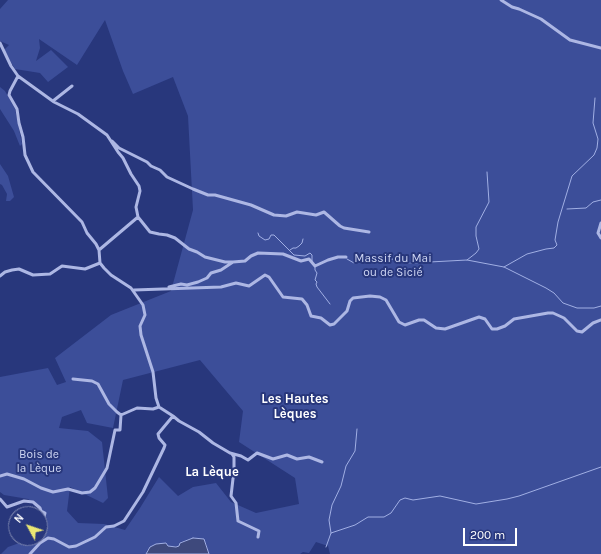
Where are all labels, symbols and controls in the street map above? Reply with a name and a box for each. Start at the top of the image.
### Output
park label: Massif du Mai ou de Sicié [354,252,432,280]
district label: Les Hautes Lèques [261,391,329,422]
park label: Bois de la Lèque [16,448,62,476]
district label: La Lèque [185,464,239,480]
north arrow [8,506,48,546]
text: N [12,511,27,526]
scale bar [465,520,519,546]
text: 200 m [470,528,505,542]

